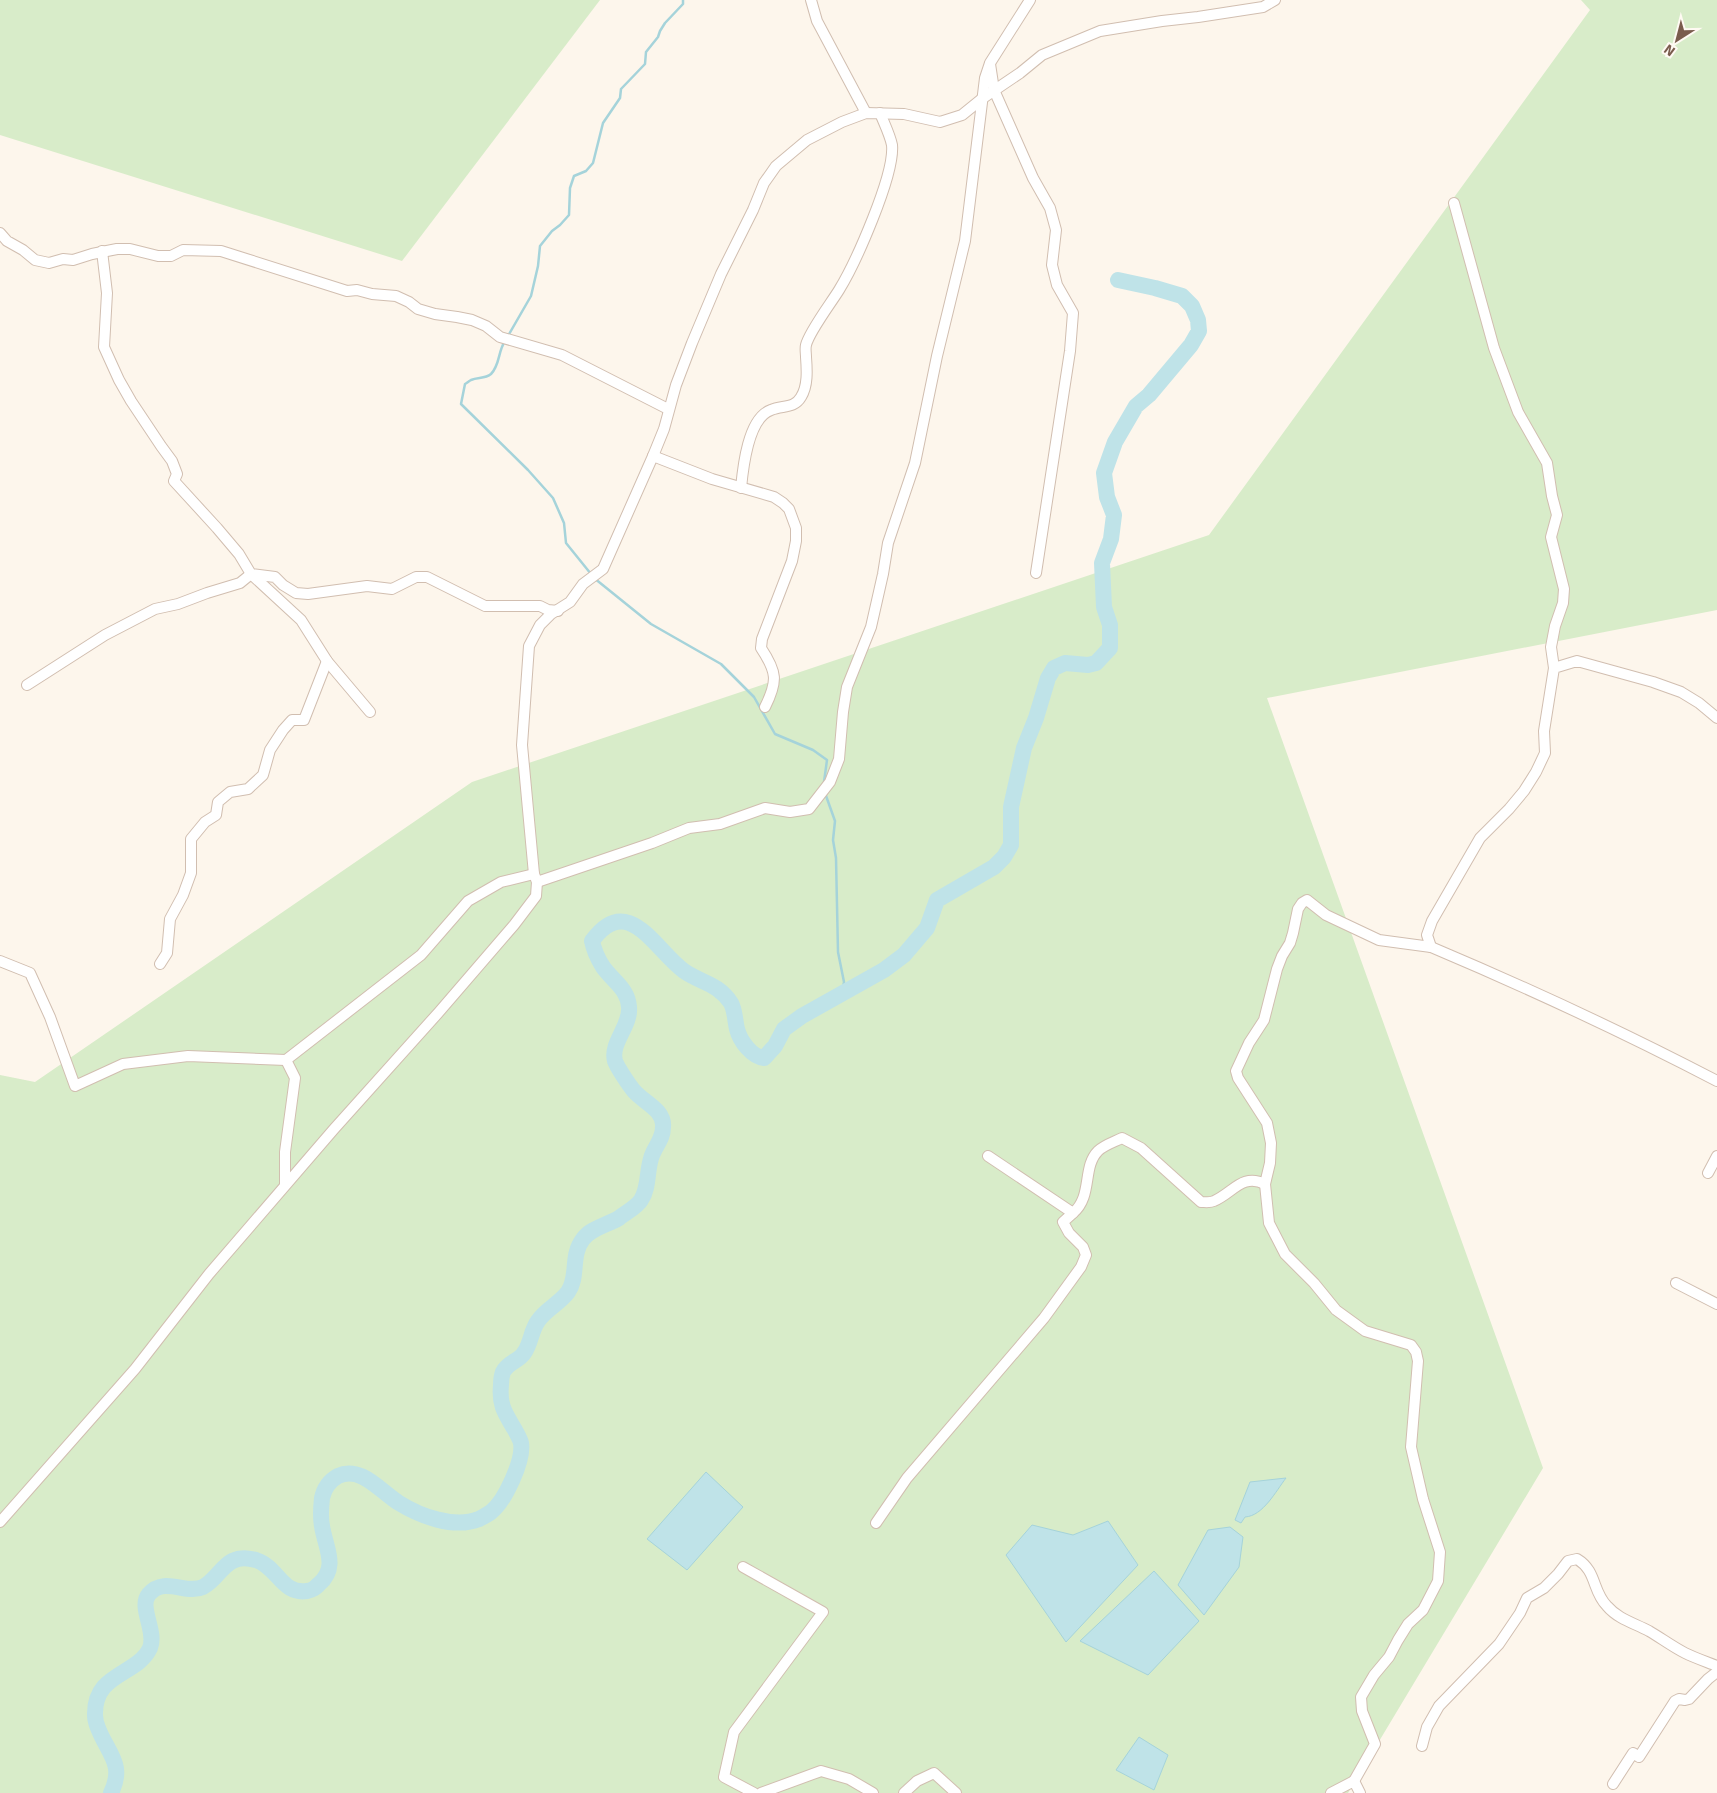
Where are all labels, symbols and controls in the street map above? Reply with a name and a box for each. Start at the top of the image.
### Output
north arrow [1652,15,1702,65]
text: N [1661,40,1679,60]

